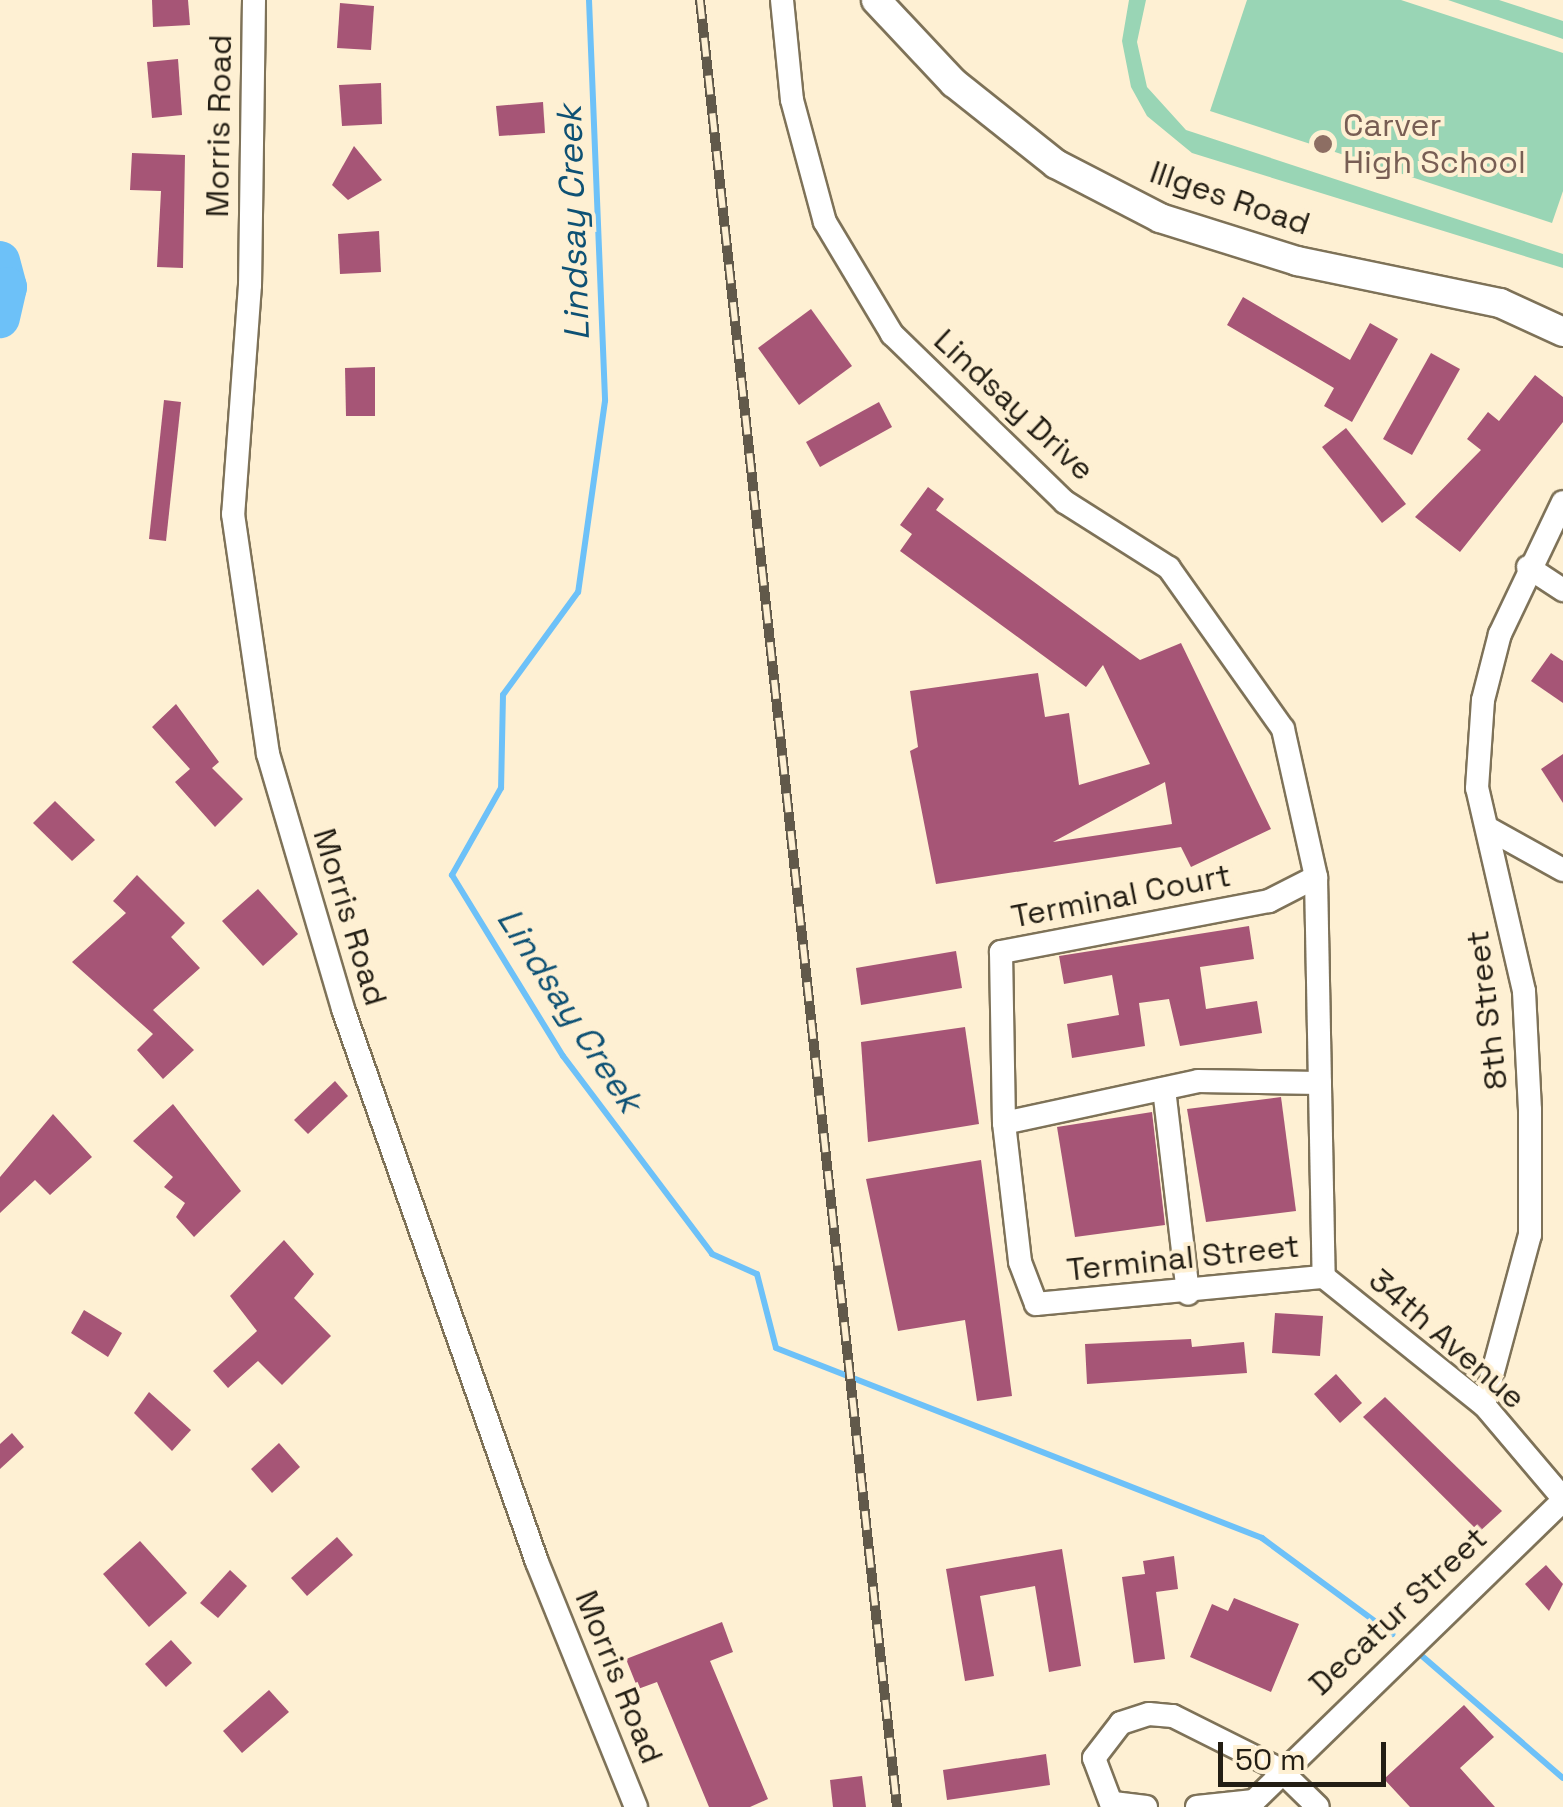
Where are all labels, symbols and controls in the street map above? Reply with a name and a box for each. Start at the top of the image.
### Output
street label: Morris Road [198,34,240,218]
water label: Lindsay Creek [548,105,598,341]
place label: Carver High School [1343,107,1526,182]
marker: Carver High School [1312,133,1334,155]
street label: Illges Road [1145,153,1315,243]
street label: Lindsay Drive [926,321,1102,489]
street label: Morris Road [305,824,395,1010]
street label: Terminal Court [1008,856,1234,936]
water label: Lindsay Creek [488,900,652,1120]
street label: 8th Street [1458,928,1516,1092]
street label: Terminal Street [1065,1227,1301,1289]
street label: 34th Avenue [1361,1261,1533,1417]
street label: Decatur Street [1301,1519,1495,1703]
street label: Morris Road [567,1585,671,1769]
scale bar [1223,1722,1390,1784]
text: 50 m [1235,1740,1306,1779]

